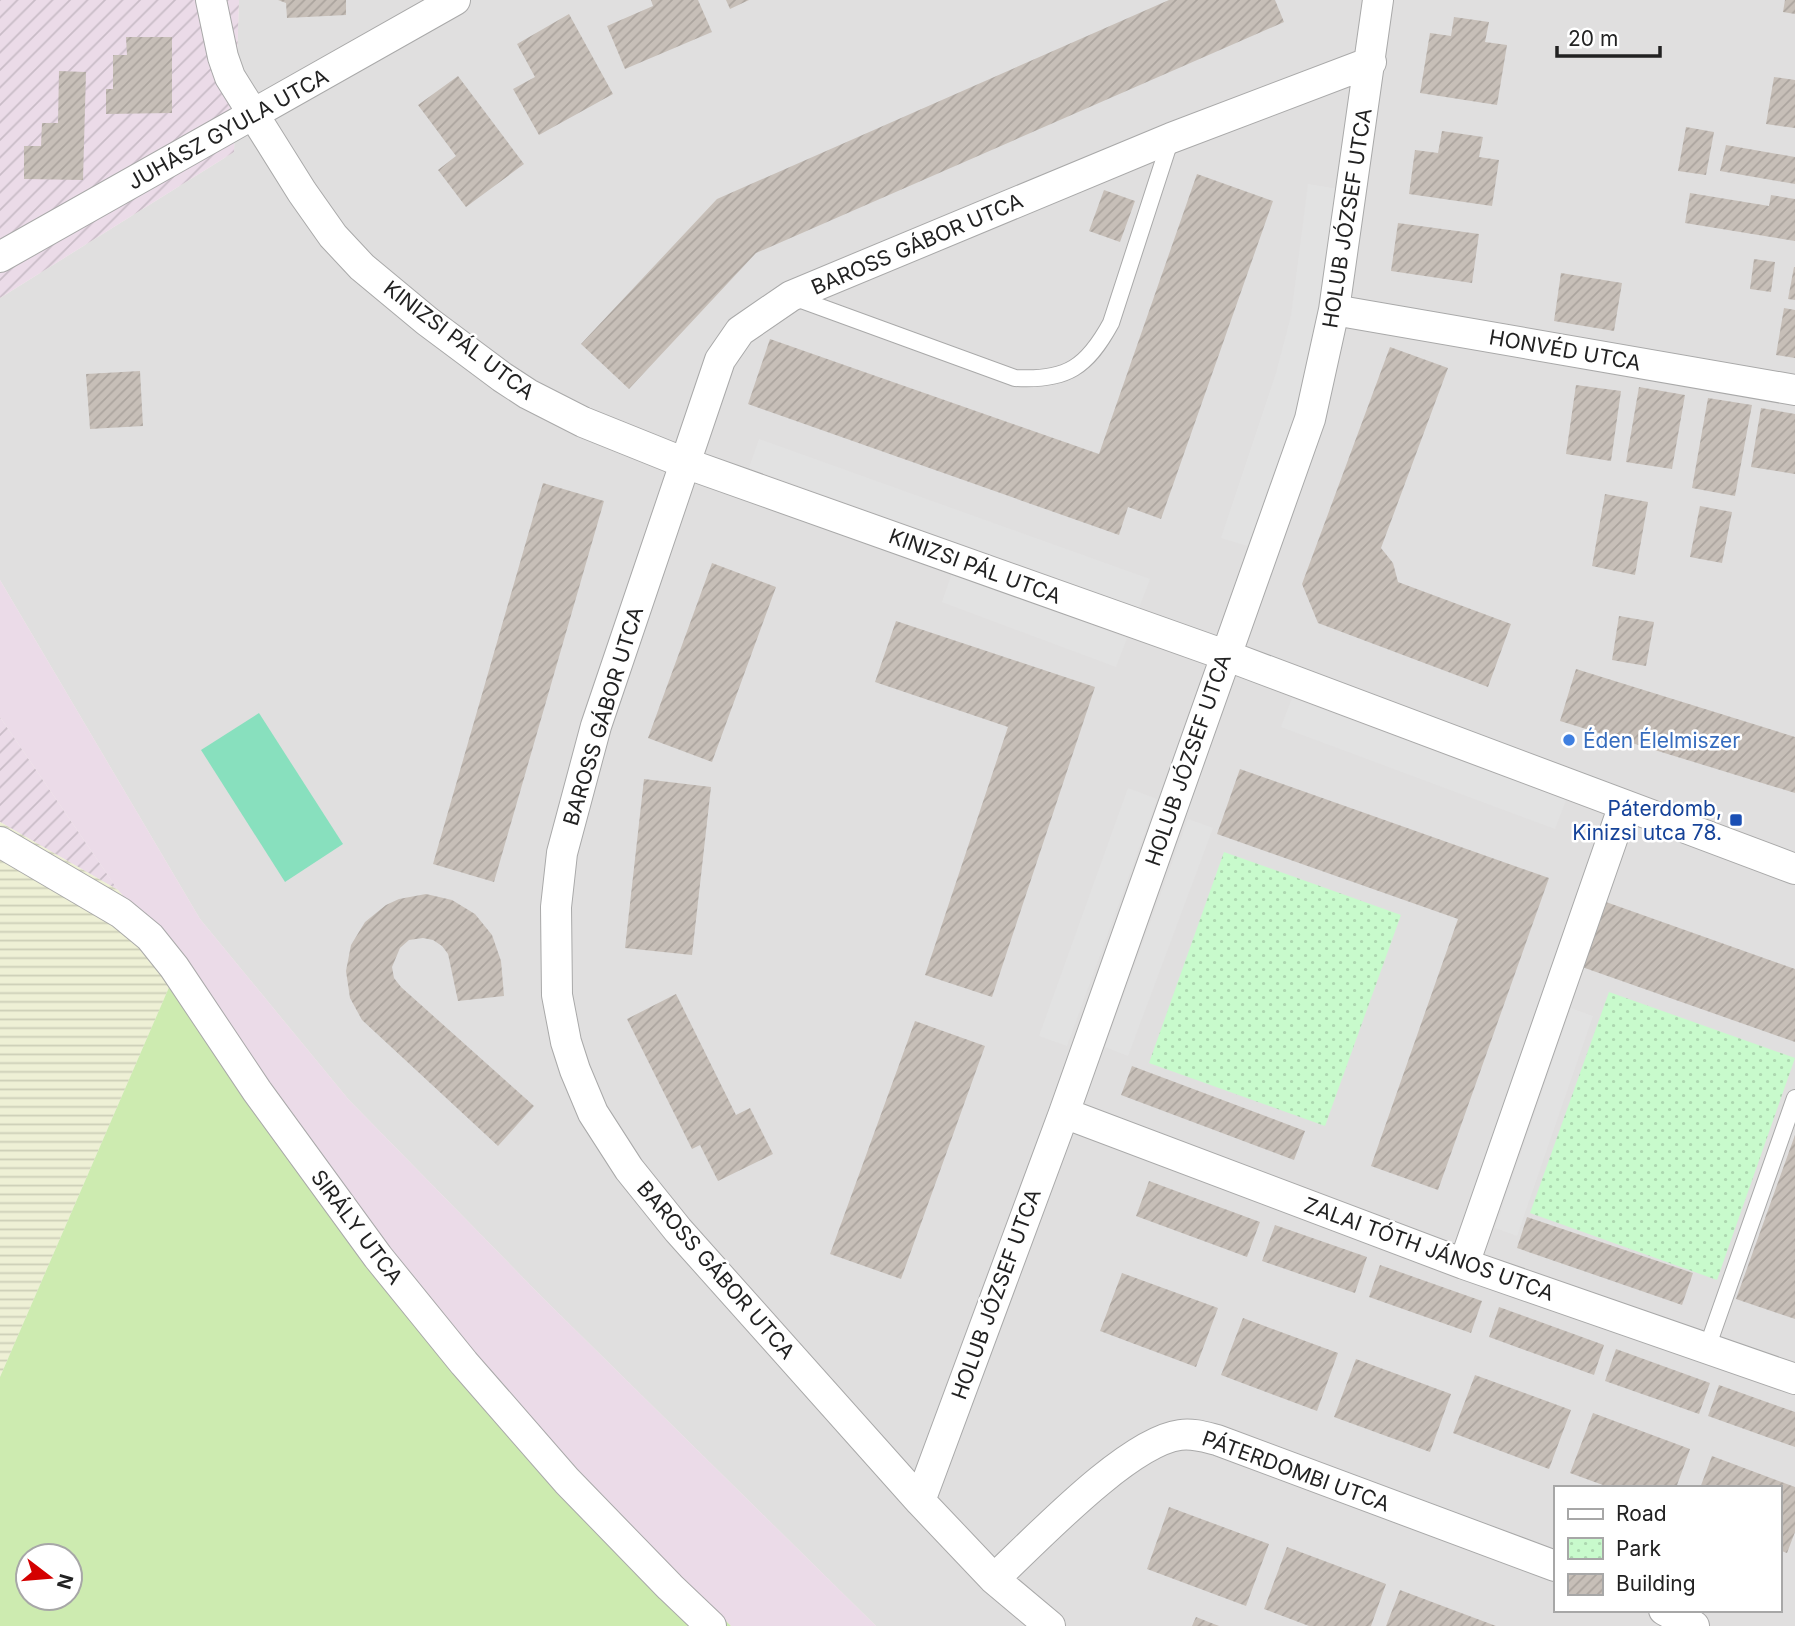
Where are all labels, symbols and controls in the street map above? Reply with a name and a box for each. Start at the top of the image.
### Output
scale bar [1557,14,1660,58]
text: 20 m [1568,26,1618,51]
street label: JUHÁSZ GYULA UTCA [123,63,333,195]
street label: HOLUB JÓZSEF UTCA [1316,106,1377,330]
street label: BAROSS GÁBOR UTCA [807,187,1027,300]
street label: KINIZSI PÁL UTCA [379,275,540,405]
street label: HONVÉD UTCA [1487,323,1643,376]
street label: KINIZSI PÁL UTCA [885,522,1065,609]
street label: BAROSS GÁBOR UTCA [557,603,648,828]
street label: HOLUB JÓZSEF UTCA [1139,650,1236,869]
place label: Éden Élelmiszer [1583,727,1740,753]
marker: Éden Élelmiszer [1561,732,1577,748]
place label: Páterdomb, Kinizsi utca 78. [1572,796,1722,845]
marker: Páterdomb, Kinizsi utca 78. [1728,812,1744,828]
street label: SIRÁLY UTCA [306,1164,409,1289]
street label: BAROSS GÁBOR UTCA [632,1175,801,1364]
street label: HOLUB JÓZSEF UTCA [945,1185,1046,1403]
street label: ZALAI TÓTH JÁNOS UTCA [1301,1191,1558,1306]
street label: PÁTERDOMBI UTCA [1199,1425,1394,1517]
legend [1554,1486,1781,1612]
text: Road [1616,1501,1667,1526]
text: Park [1616,1536,1661,1561]
north arrow [14,1542,84,1612]
text: N [52,1571,78,1592]
text: Building [1616,1571,1696,1596]

